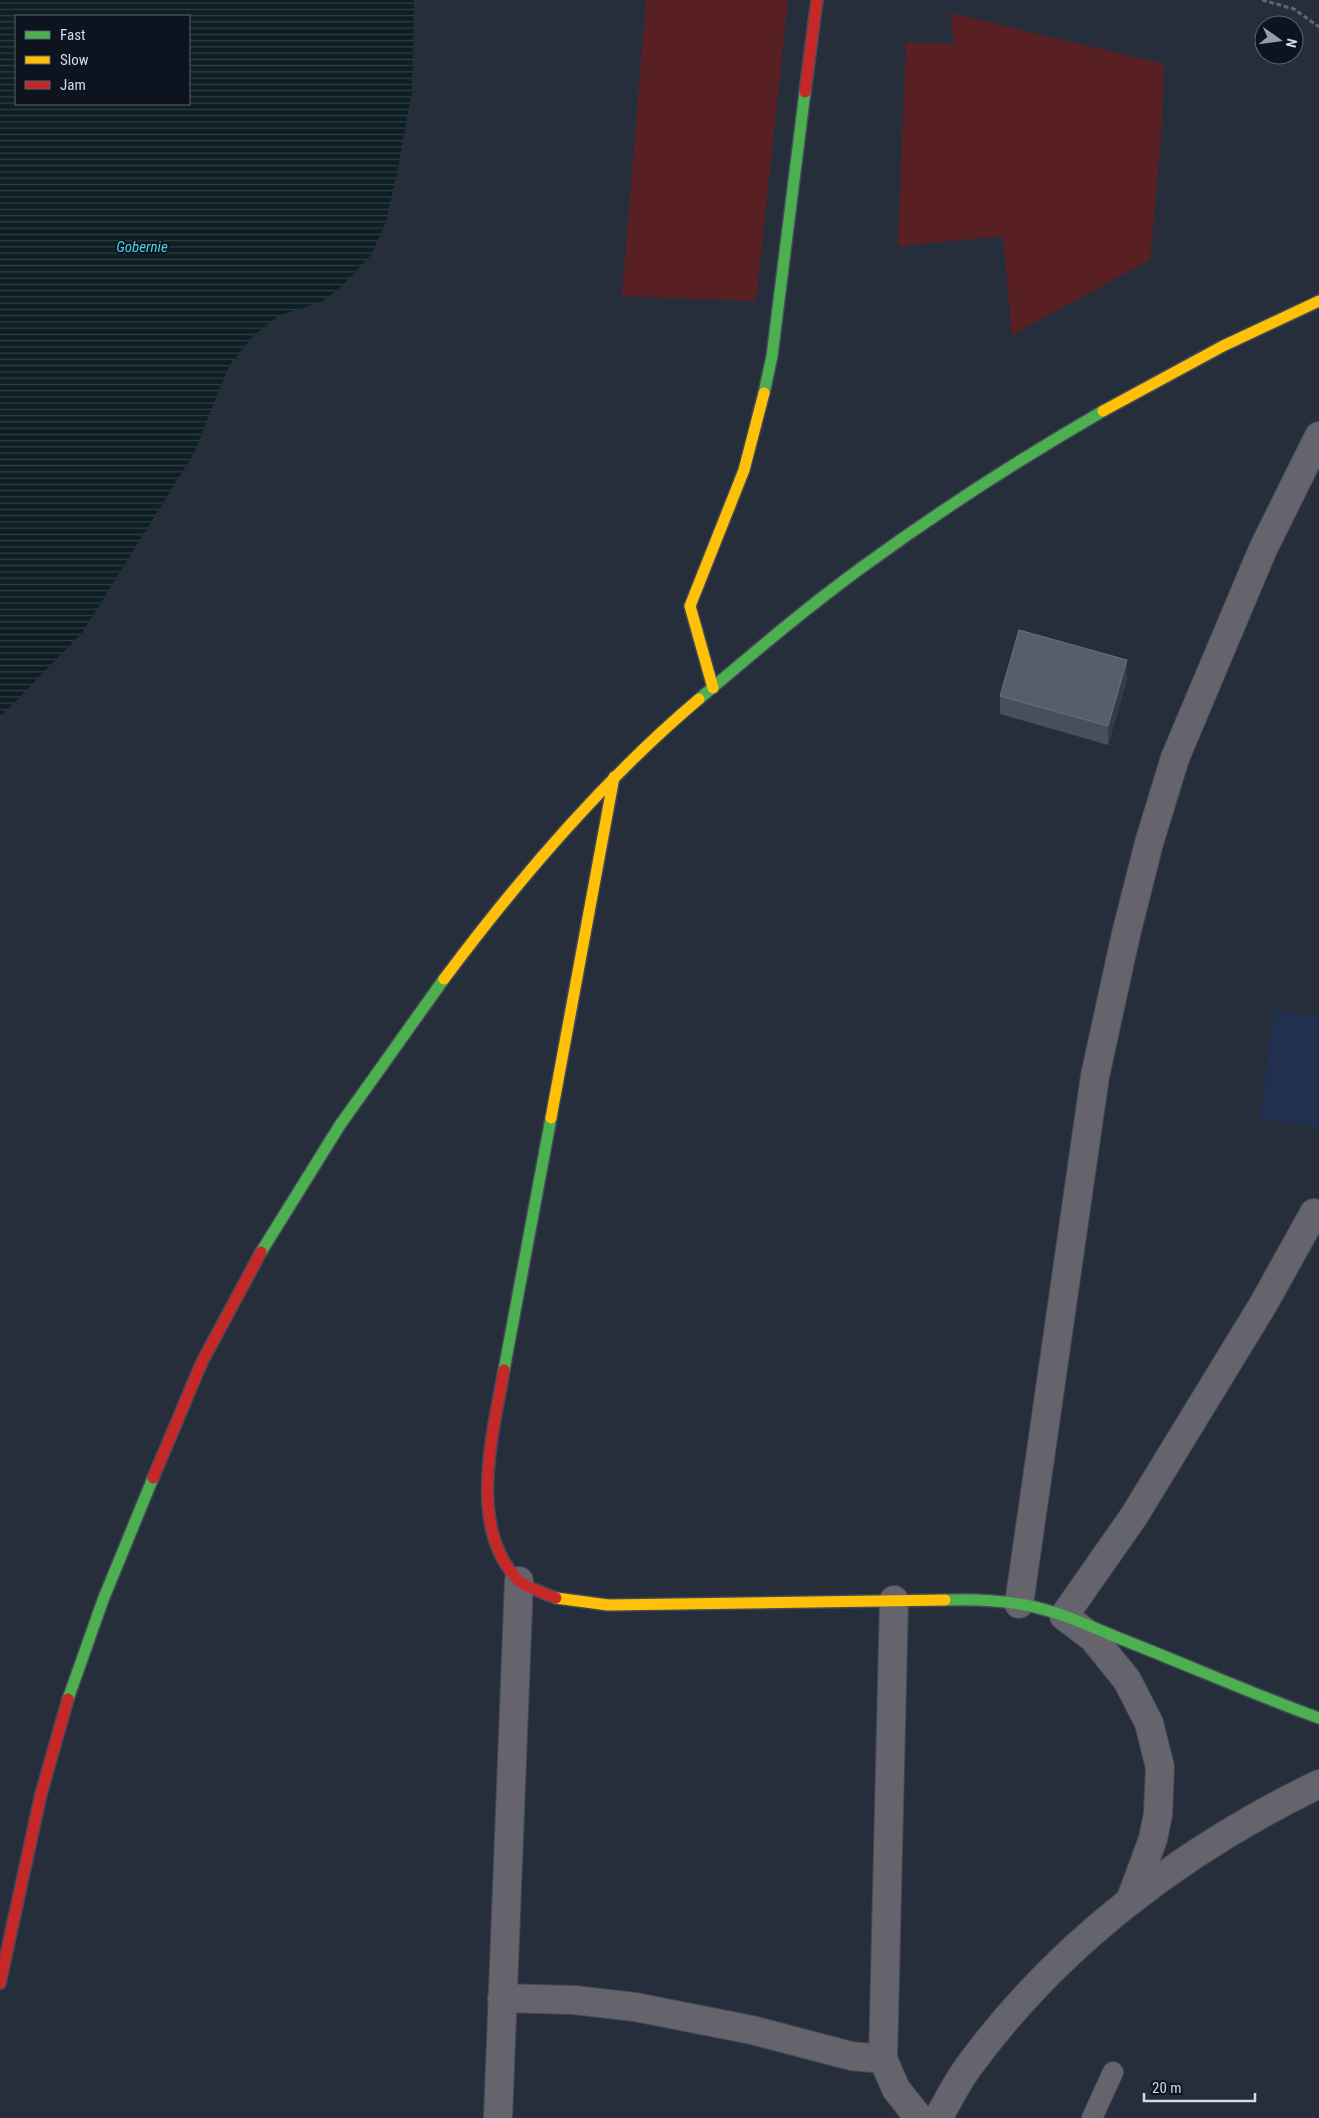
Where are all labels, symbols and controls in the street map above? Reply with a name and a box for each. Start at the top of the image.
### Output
legend [15,15,190,105]
north arrow [1254,15,1304,65]
text: Fast [60,26,85,44]
text: N [1283,37,1300,49]
text: Slow [60,51,89,69]
text: Jam [60,76,86,94]
water label: Gobernie [116,238,168,256]
scale bar [1144,2070,1255,2102]
text: 20 m [1152,2079,1182,2097]

